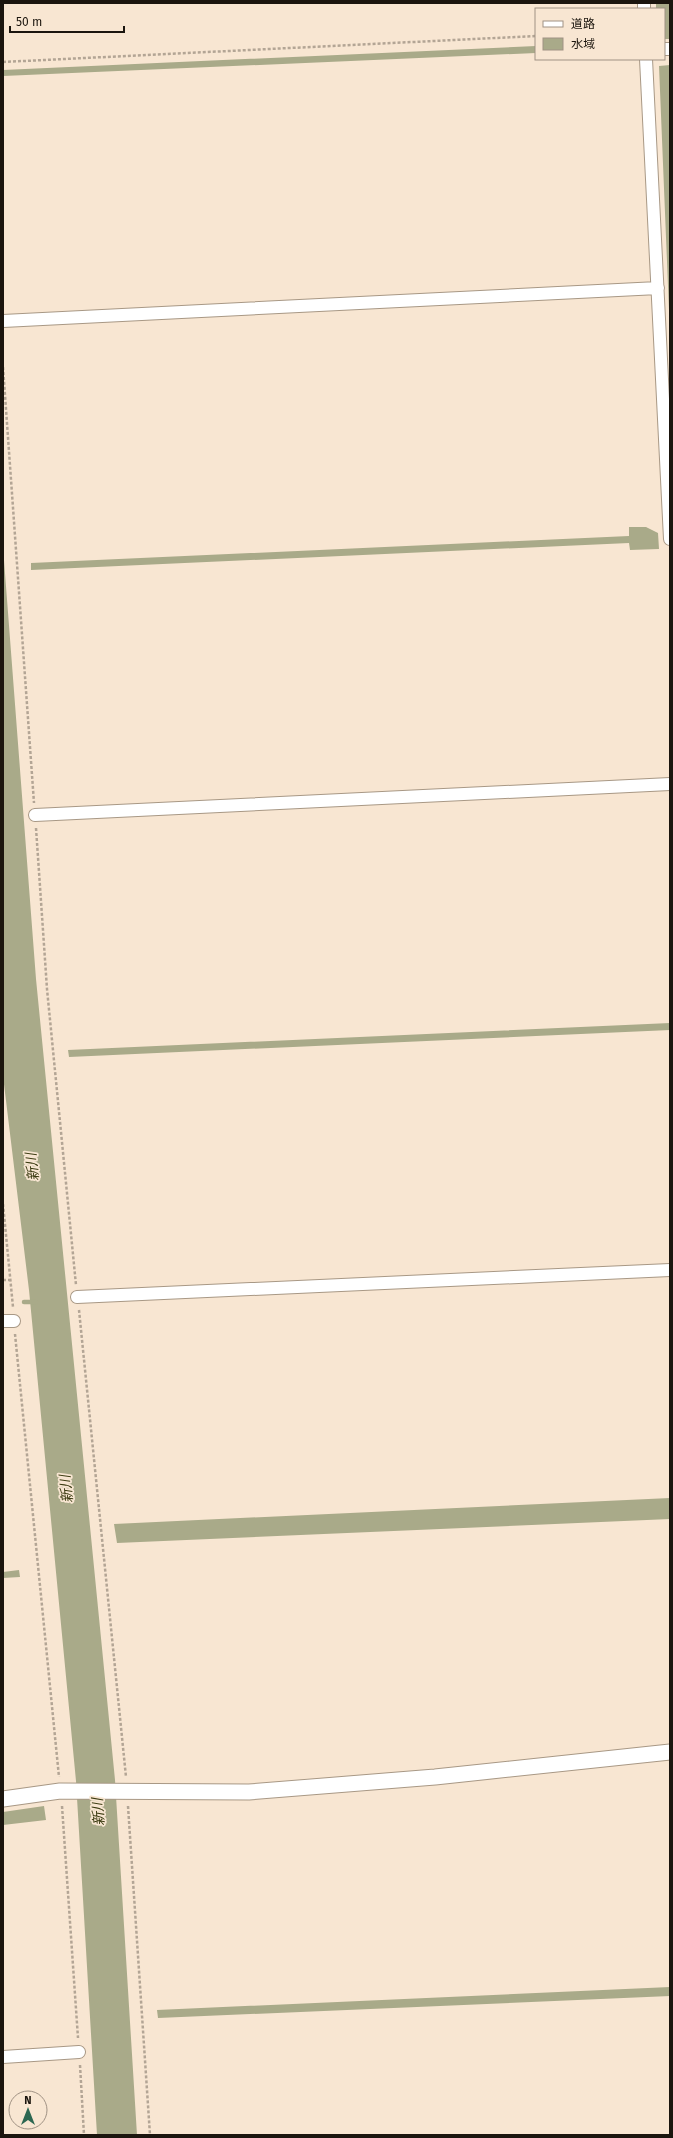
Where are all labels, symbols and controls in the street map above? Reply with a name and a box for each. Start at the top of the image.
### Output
scale bar [10,8,124,34]
legend [535,8,665,60]
text: 50 m [16,15,42,29]
text: 道路 [571,17,595,31]
text: 水域 [571,37,595,51]
water label: 新川 [22,1150,42,1182]
water label: 新川 [56,1472,76,1504]
water label: 新川 [89,1795,108,1827]
north arrow [8,2090,48,2130]
text: N [24,2094,32,2107]

